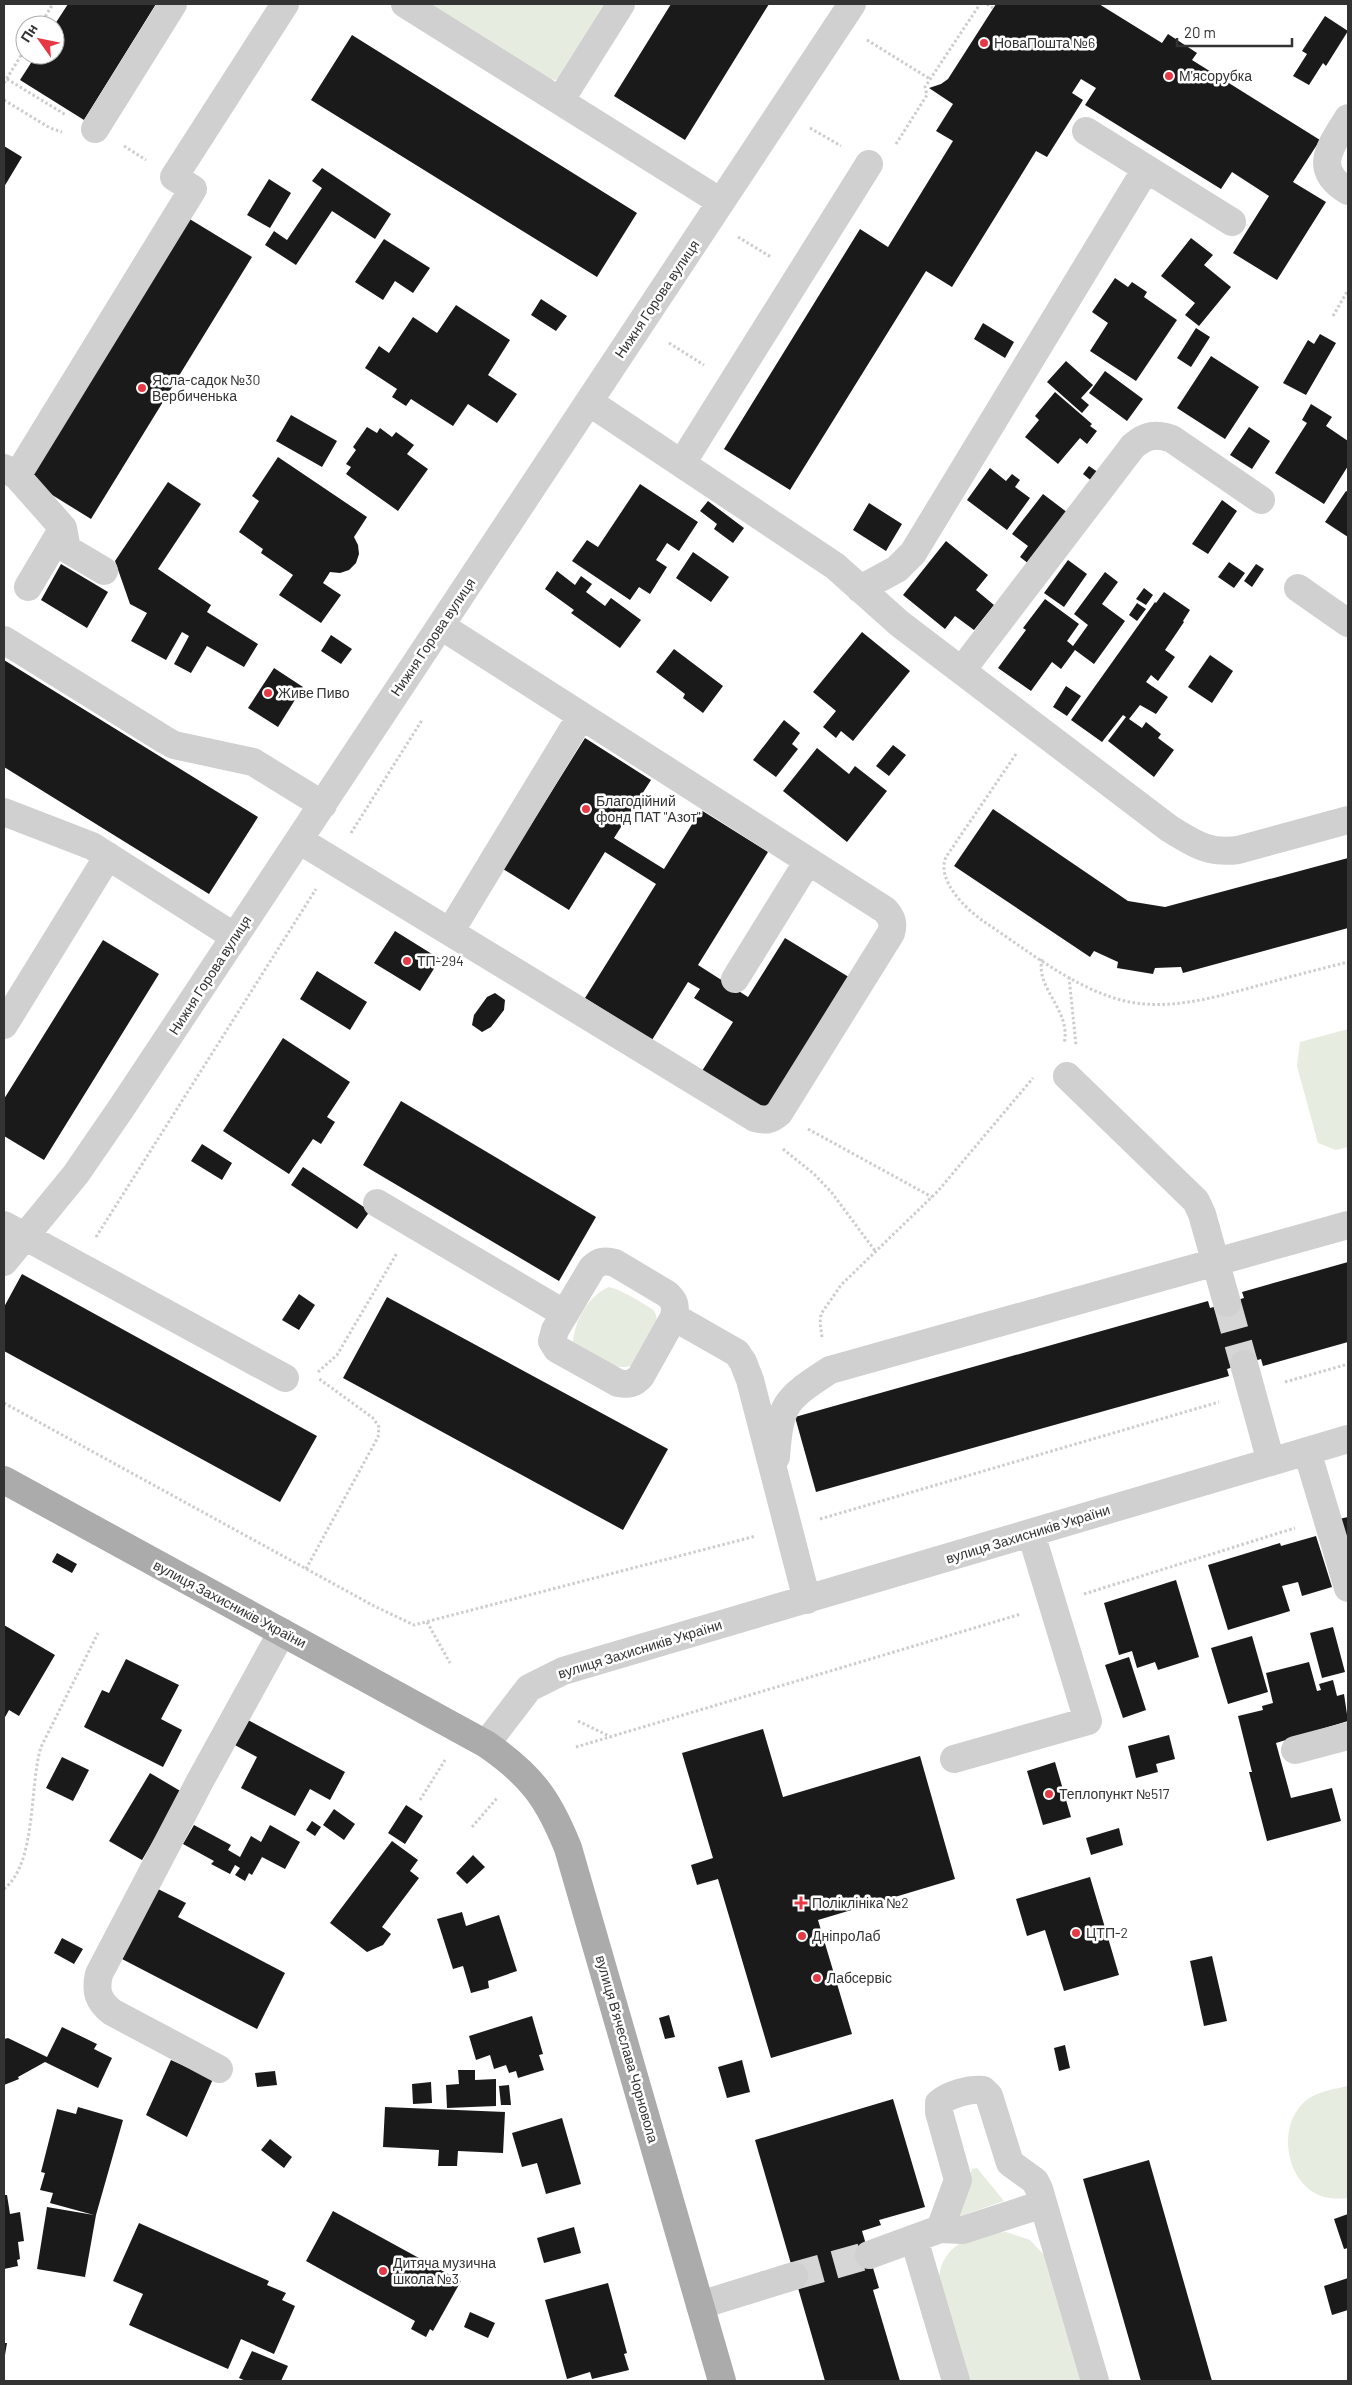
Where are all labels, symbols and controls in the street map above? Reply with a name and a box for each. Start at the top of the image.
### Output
north arrow [15,15,65,65]
scale bar [1177,15,1292,47]
text: Пн [17,20,41,45]
text: 20 m [1184,23,1216,41]
place label: НоваПошта №6 [994,34,1095,51]
marker: НоваПошта №6 [978,37,990,49]
place label: М'ясорубка [1179,67,1252,84]
marker: М'ясорубка [1163,70,1175,82]
street label: Нижня Горова вулиця [611,236,702,361]
place label: Ясла-садок №30 Вербиченька [152,371,260,404]
marker: Ясла-садок №30 Вербиченька [136,382,148,394]
street label: Нижня Горова вулиця [387,574,478,699]
place label: Живе Пиво [278,684,350,701]
marker: Живе Пиво [262,687,274,699]
place label: Благодійний фонд ПАТ "Азот" [596,792,701,825]
marker: Благодійний фонд ПАТ "Азот" [580,803,592,815]
street label: Нижня Горова вулиця [165,912,254,1038]
place label: ТП-294 [417,952,464,969]
marker: ТП-294 [401,955,413,967]
street label: вулиця Захисників України [944,1500,1112,1567]
street label: вулиця Захисників України [151,1556,310,1651]
street label: вулиця Захисників України [556,1615,724,1682]
place label: Теплопункт №517 [1059,1785,1170,1802]
marker: Теплопункт №517 [1043,1788,1055,1800]
place label: Поліклініка №2 [812,1894,909,1911]
marker: Поліклініка №2 [794,1896,808,1910]
place label: ЦТП-2 [1086,1924,1128,1941]
place label: ДніпроЛаб [812,1927,880,1944]
marker: ЦТП-2 [1070,1927,1082,1939]
marker: ДніпроЛаб [796,1930,808,1942]
street label: вулиця Вʼячеслава Чорновола [593,1953,662,2145]
place label: Лабсервіс [827,1969,892,1986]
marker: Лабсервіс [811,1972,823,1984]
place label: Дитяча музична школа №3 [393,2254,496,2287]
marker: Дитяча музична школа №3 [377,2265,389,2277]

